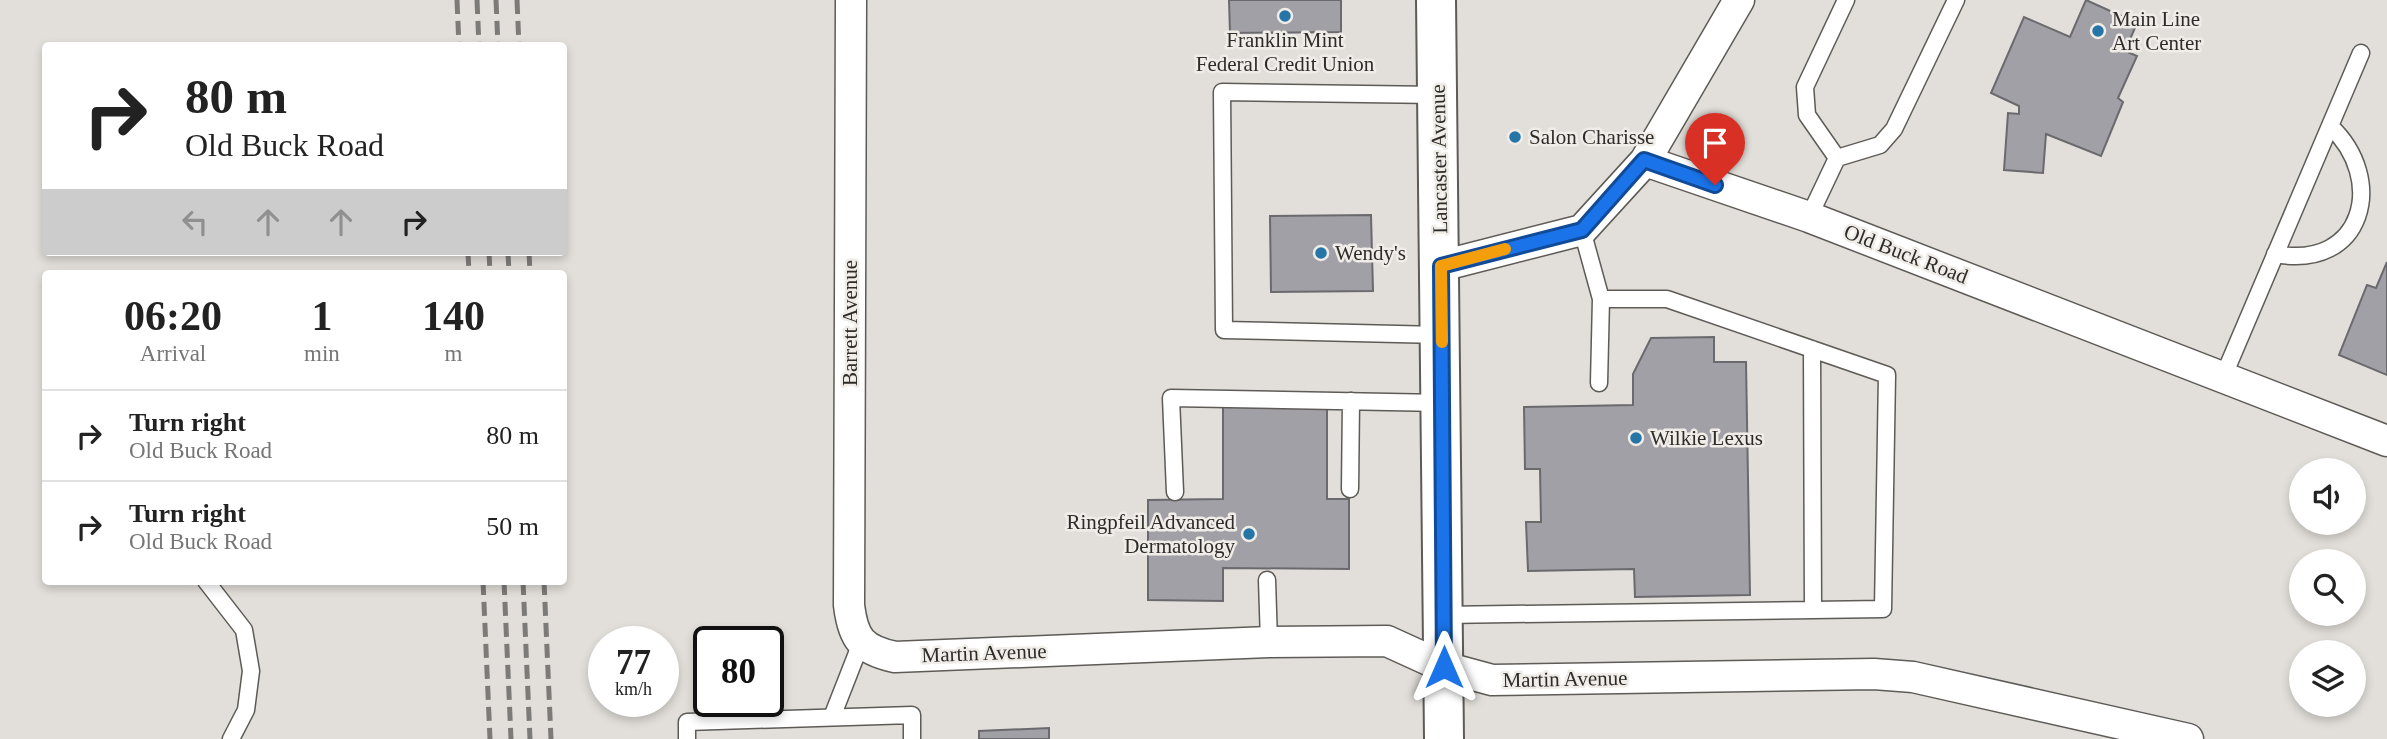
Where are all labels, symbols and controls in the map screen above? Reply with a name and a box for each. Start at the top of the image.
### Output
place label: Main Line Art Center [2112,7,2201,55]
marker: Franklin Mint Federal Credit Union [1277,8,1293,24]
marker: Main Line Art Center [2090,23,2106,39]
place label: Franklin Mint Federal Credit Union [1196,28,1375,76]
text: 80 m [185,69,287,124]
icon: right [70,70,161,161]
street label: Lancaster Avenue [1426,84,1452,234]
pin [1685,113,1745,185]
icon: arrive [1696,124,1734,162]
place label: Salon Charisse [1529,125,1654,149]
text: Old Buck Road [185,127,384,163]
marker: Salon Charisse [1507,129,1523,145]
icon: left [176,203,214,241]
icon: ahead [249,203,287,241]
icon: ahead [322,203,360,241]
icon: right [395,203,433,241]
street label: Old Buck Road [1841,219,1972,289]
place label: Wendy's [1335,241,1406,265]
marker: Wendy's [1313,245,1329,261]
street label: Barrett Avenue [838,260,862,386]
text: 06:20 [124,293,222,339]
text: 1 [311,293,332,339]
text: 140 [422,293,485,339]
text: Arrival [140,341,206,366]
text: min [304,341,340,366]
text: m [444,341,462,366]
text: Turn right [129,408,246,437]
icon: right [70,417,108,455]
text: 80 m [486,421,539,450]
place label: Wilkie Lexus [1650,426,1763,450]
marker: Wilkie Lexus [1628,430,1644,446]
text: Old Buck Road [129,438,272,463]
map controls [2289,458,2366,717]
button: sound [2289,458,2366,535]
text: Turn right [129,499,246,528]
icon: right [70,508,108,546]
place label: Ringpfeil Advanced Dermatology [1066,510,1235,558]
text: 50 m [486,512,539,541]
marker: Ringpfeil Advanced Dermatology [1241,526,1257,542]
text: Old Buck Road [129,529,272,554]
button: search [2289,549,2366,626]
speed limit sign: 80 [693,626,784,717]
position arrow [1407,630,1481,704]
street label: Martin Avenue [921,639,1047,667]
button: layers [2289,640,2366,717]
text: 77 [616,643,651,682]
street label: Martin Avenue [1502,666,1628,692]
text: km/h [615,679,652,699]

